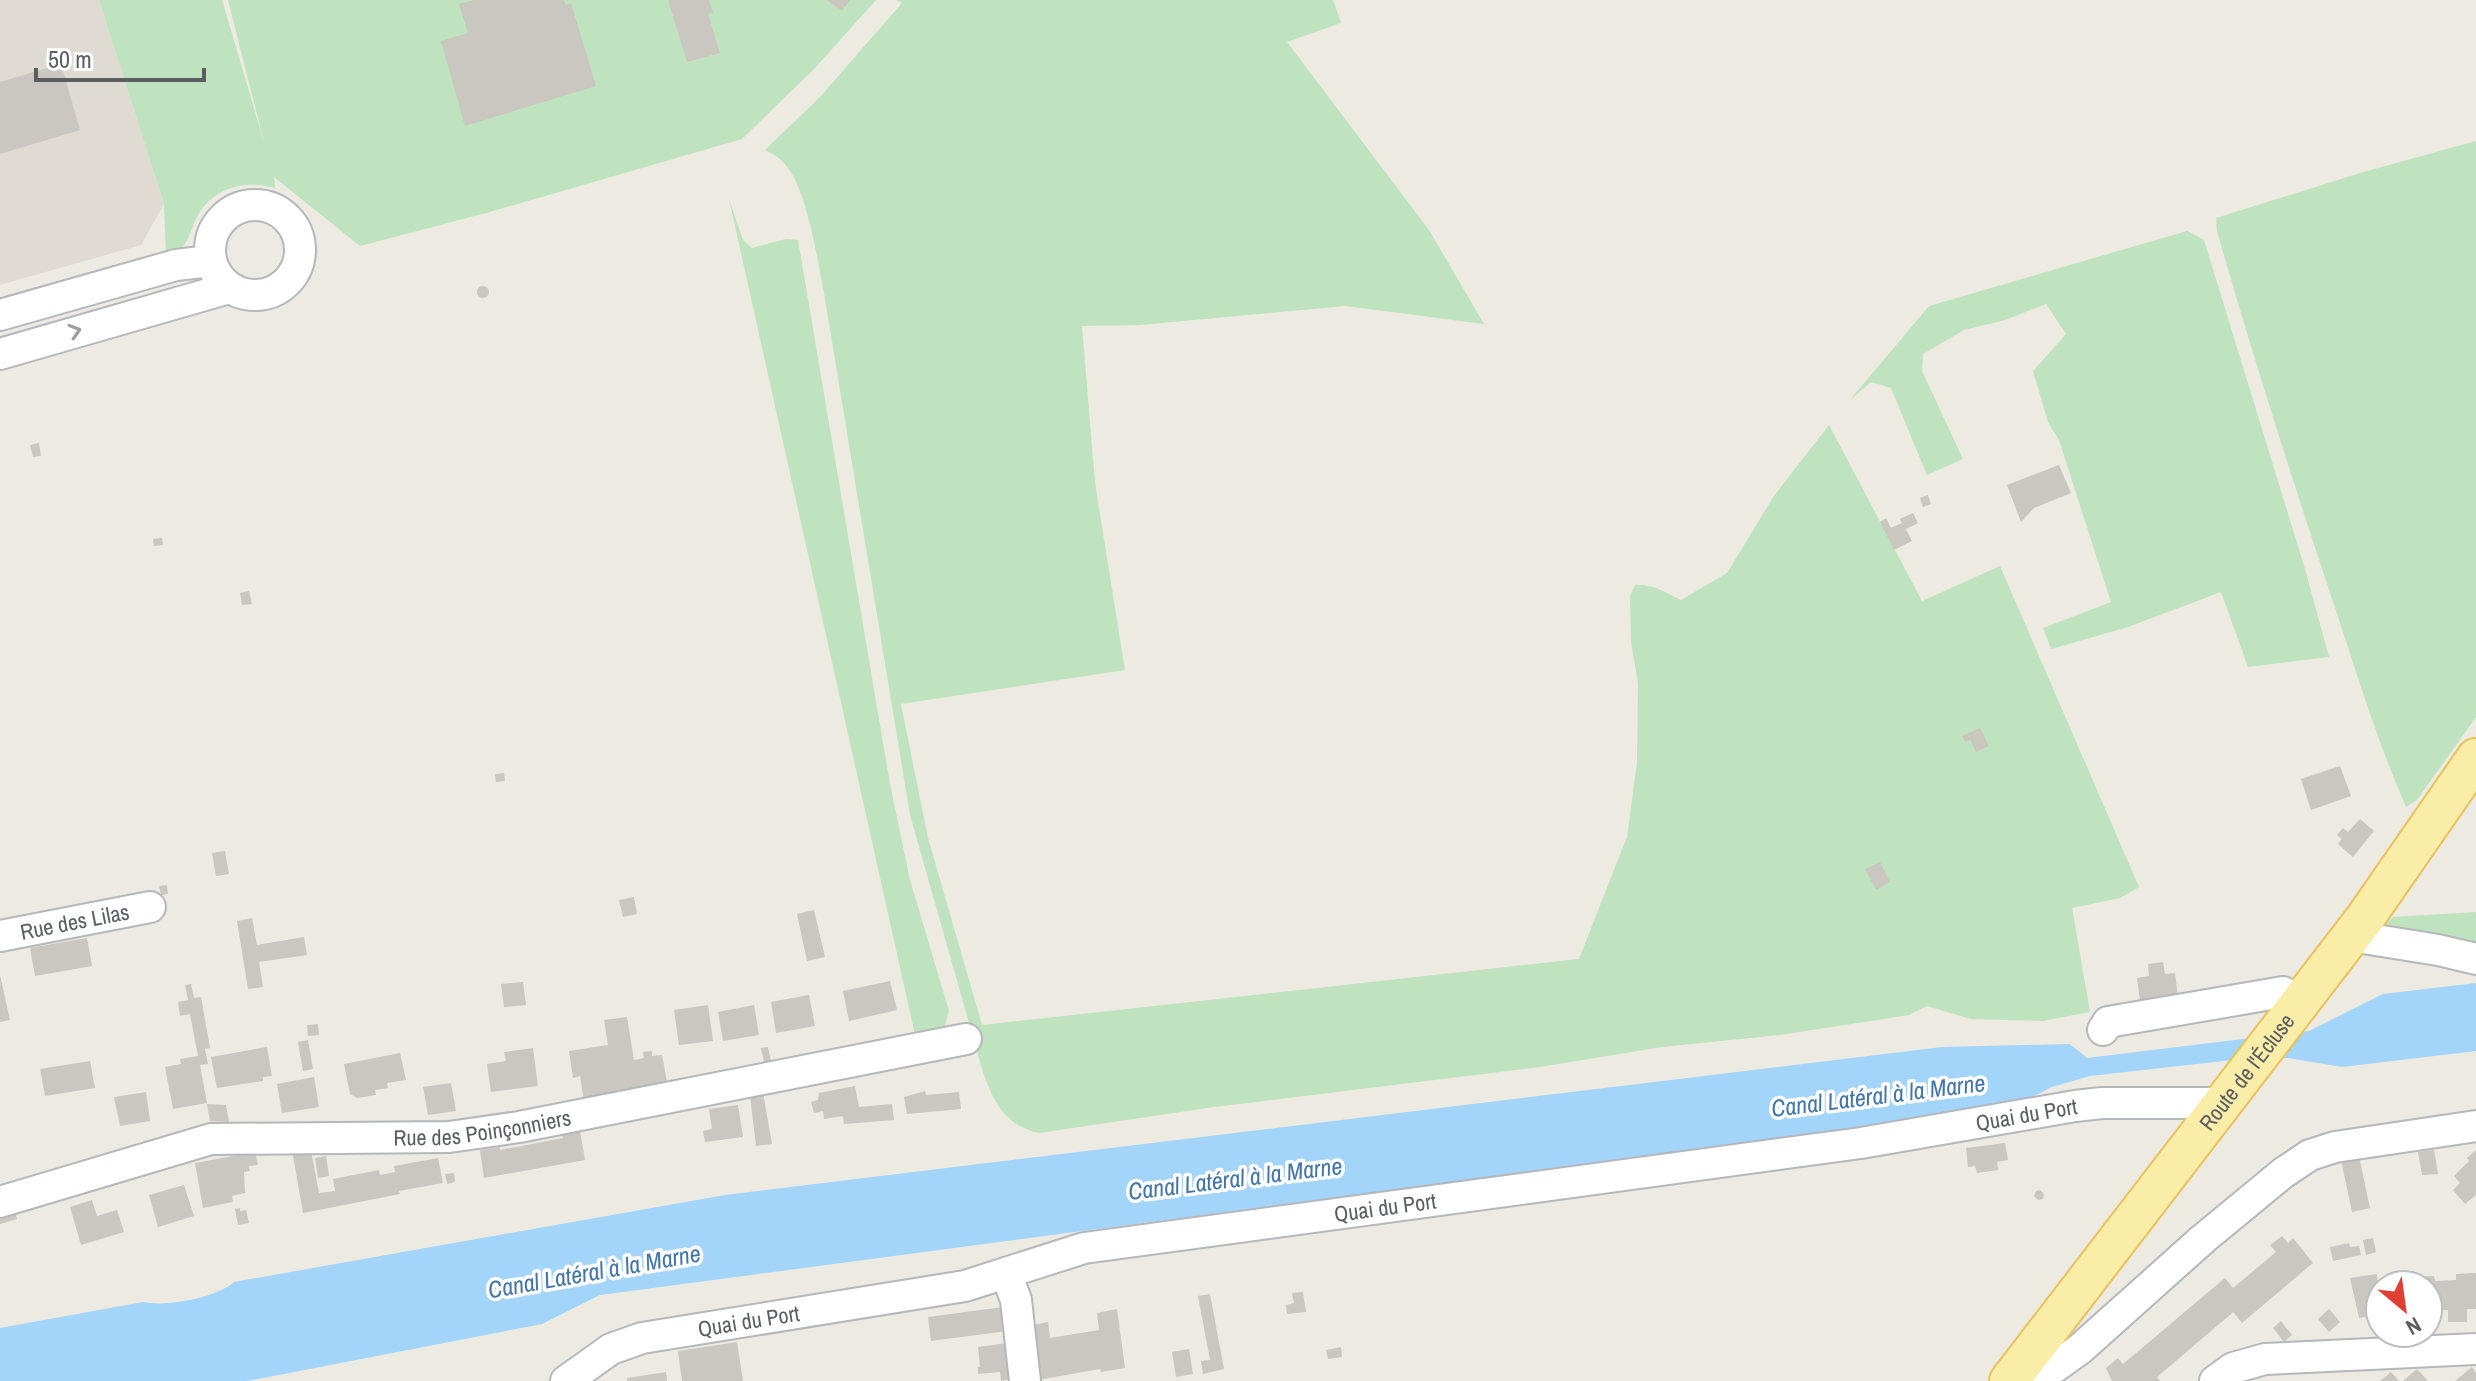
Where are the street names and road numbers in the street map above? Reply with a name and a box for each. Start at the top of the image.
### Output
street label: Rue des Lilas [18,896,132,947]
street label: Route de l'Écluse [2192,1007,2301,1136]
street label: Quai du Port [1973,1091,2079,1138]
street label: Rue des Poinçonniers [393,1102,573,1152]
street label: Quai du Port [1332,1186,1438,1229]
street label: Quai du Port [696,1298,801,1344]

